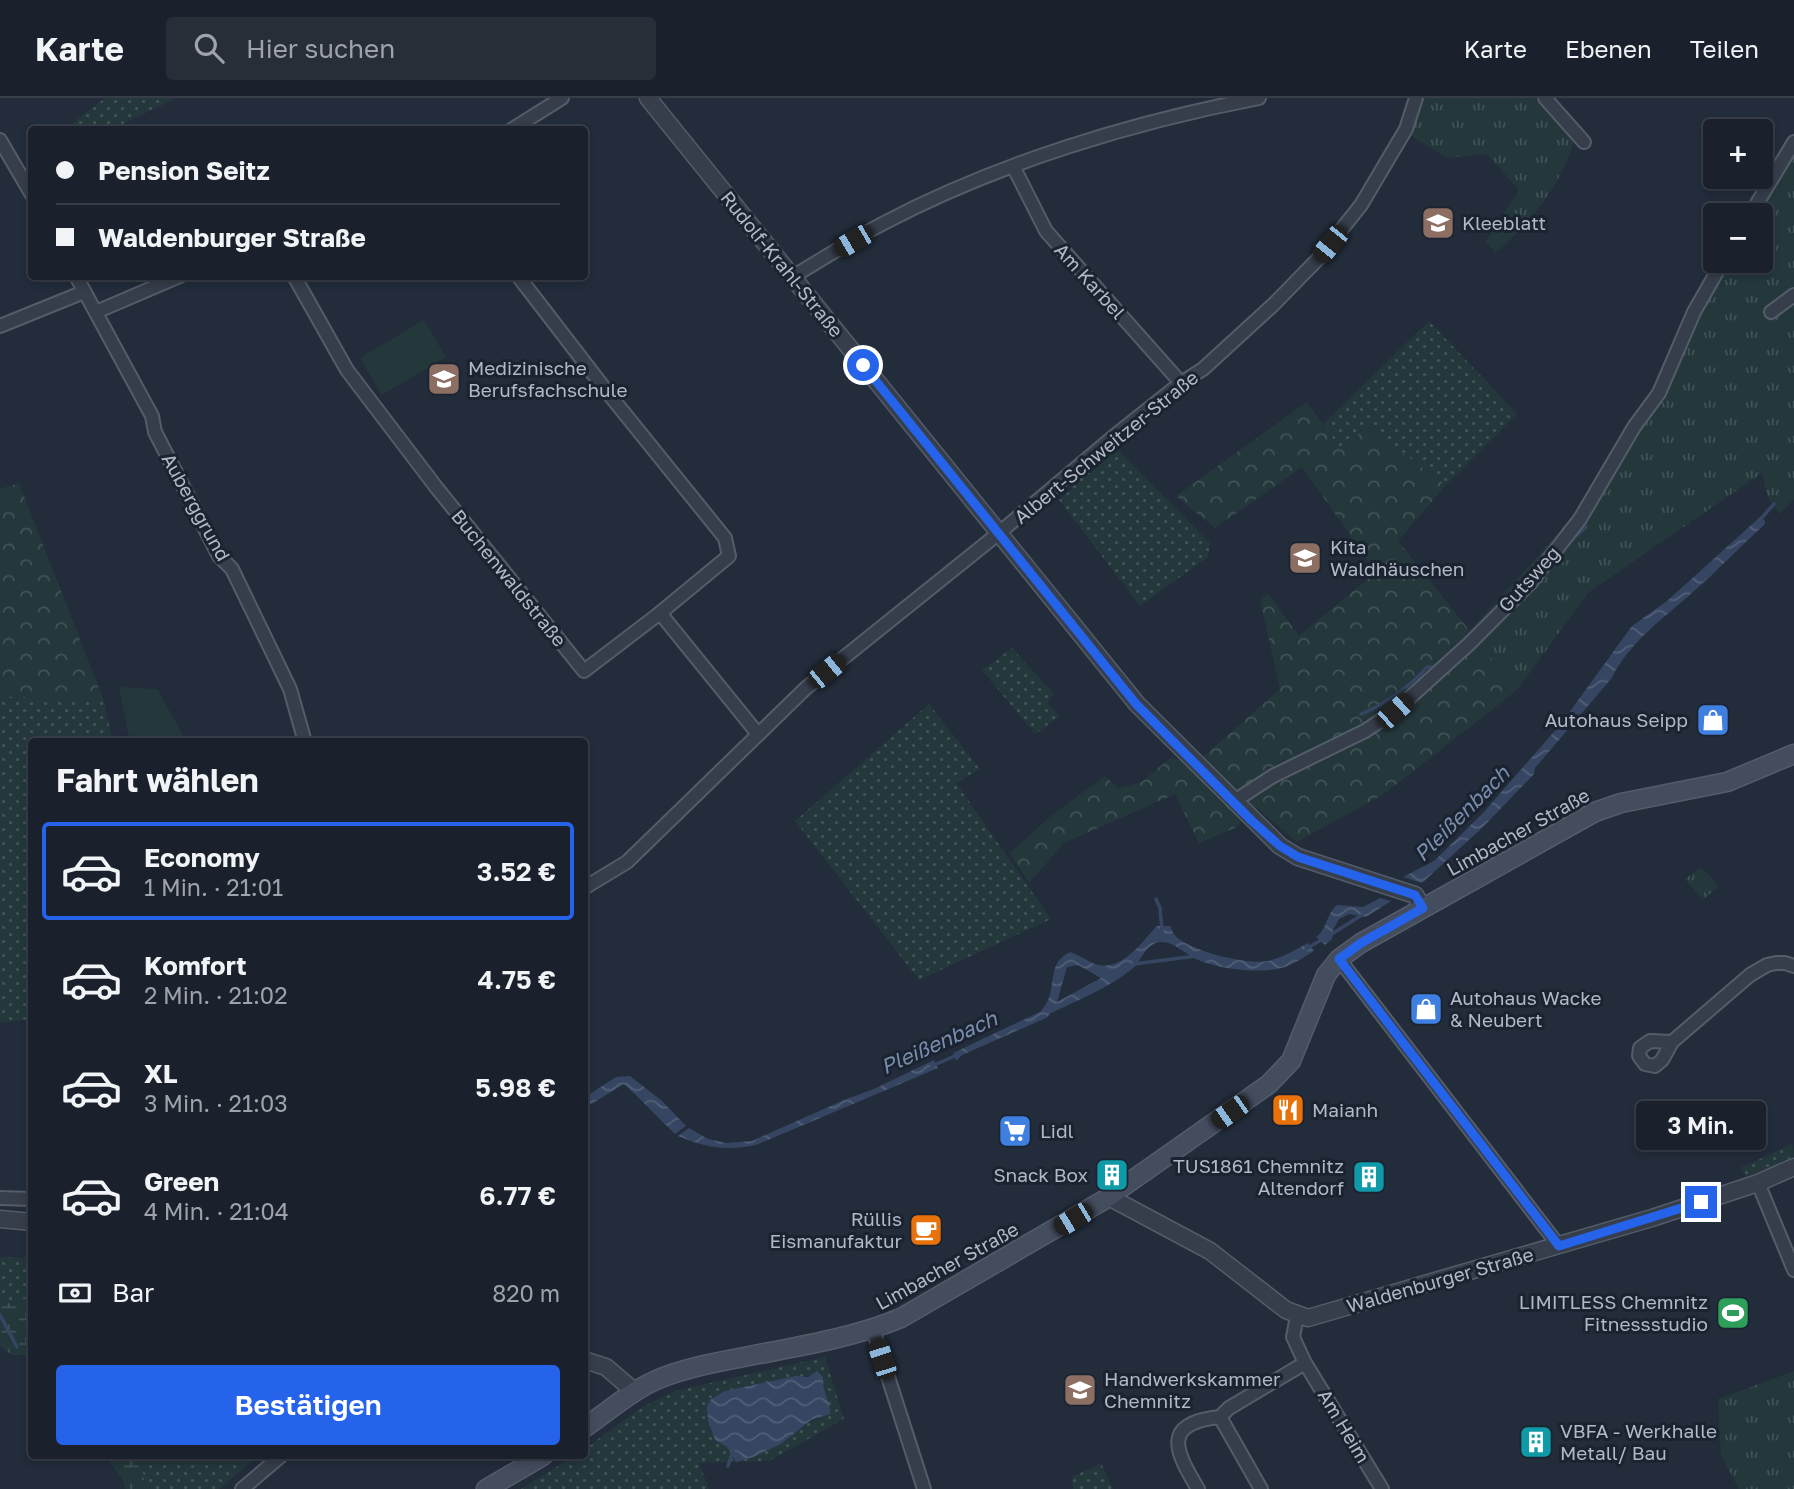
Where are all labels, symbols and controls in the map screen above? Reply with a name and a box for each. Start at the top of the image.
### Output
search box [166,17,656,80]
text: Karte [35,29,124,68]
icon: search [190,29,228,67]
text: Hier suchen [246,33,395,64]
text: Karte [1464,34,1527,63]
text: Ebenen [1565,34,1652,63]
text: Teilen [1690,34,1759,63]
map controls [1703,119,1773,273]
button: + [1703,119,1773,189]
text: Pension Seitz [98,155,270,186]
street label: Rudolf-Krahl-Straße [716,186,848,341]
button: − [1703,203,1773,273]
school or university icon: Kleeblatt [1419,204,1457,242]
place label: Kleeblatt [1462,211,1546,234]
car [830,221,877,261]
car [1309,221,1352,267]
text: Waldenburger Straße [98,222,366,253]
street label: Am Karbel [1050,238,1130,323]
route start [847,349,879,381]
place label: Medizinische Berufsfachschule [468,356,628,401]
school or university icon: Medizinische Berufsfachschule [425,360,463,398]
street label: Albert-Schweitzer-Straße [1009,365,1202,528]
street label: Auberggrund [157,449,235,565]
street label: Buchenwaldstraße [447,504,572,651]
place label: Kita Waldhäuschen [1330,535,1465,580]
school or university icon: Kita Waldhäuschen [1286,539,1324,577]
street label: Gutsweg [1493,541,1564,616]
car [805,650,850,692]
car [1373,689,1418,733]
shop icon: Autohaus Seipp [1694,701,1732,739]
place label: Autohaus Seipp [1545,708,1688,731]
water label: Pleißenbach [1408,759,1515,867]
text: Fahrt wählen [56,761,259,799]
street label: Limbacher Straße [1442,783,1593,880]
icon: car [60,840,123,903]
text: Economy [144,842,260,873]
text: 3.52 € [477,856,556,887]
text: 1 Min. · 21:01 [144,873,283,901]
icon: car [60,948,123,1011]
text: Komfort [144,950,247,981]
text: 4.75 € [478,964,556,995]
text: 2 Min. · 21:02 [144,981,287,1009]
place label: Autohaus Wacke & Neubert [1450,986,1602,1031]
shop icon: Autohaus Wacke & Neubert [1407,990,1445,1028]
water label: Pleißenbach [876,1004,1002,1079]
icon: car [60,1056,123,1119]
text: XL [144,1058,178,1089]
text: 5.98 € [475,1072,556,1103]
text: 3 Min. · 21:03 [144,1089,288,1117]
car [1207,1091,1254,1133]
restaurant icon: Maianh [1269,1091,1307,1129]
place label: Maianh [1312,1098,1378,1121]
callout: 3 Min. [1636,1100,1766,1150]
text: 3 Min. [1667,1111,1735,1139]
supermarket icon: Lidl [996,1112,1034,1150]
place label: Lidl [1040,1119,1074,1142]
place label: TUS1861 Chemnitz Altendorf [1173,1154,1344,1199]
building icon: Snack Box [1093,1156,1131,1194]
building icon: TUS1861 Chemnitz Altendorf [1350,1158,1388,1196]
place label: Snack Box [993,1163,1088,1186]
icon: car [60,1164,123,1227]
text: Green [144,1166,219,1197]
text: 6.77 € [479,1180,556,1211]
route end [1685,1186,1717,1218]
text: 4 Min. · 21:04 [144,1197,289,1225]
car [1050,1199,1097,1239]
place label: Rüllis Eismanufaktur [770,1207,903,1252]
cafe icon: Rüllis Eismanufaktur [907,1211,945,1249]
street label: Limbacher Straße [871,1217,1022,1314]
street label: Waldenburger Straße [1344,1242,1536,1317]
icon: cash [56,1274,94,1312]
text: Bar [112,1277,154,1308]
text: 820 m [492,1279,560,1307]
place label: LIMITLESS Chemnitz Fitnessstudio [1519,1290,1708,1335]
sports icon: LIMITLESS Chemnitz Fitnessstudio [1714,1294,1752,1332]
car [866,1336,899,1382]
button: Bestätigen [56,1365,560,1445]
place label: Handwerkskammer Chemnitz [1104,1367,1281,1412]
school or university icon: Handwerkskammer Chemnitz [1061,1371,1099,1409]
street label: Am Heim [1314,1385,1375,1467]
place label: VBFA - Werkhalle Metall/ Bau [1560,1419,1717,1464]
building icon: VBFA - Werkhalle Metall/ Bau [1517,1423,1555,1461]

